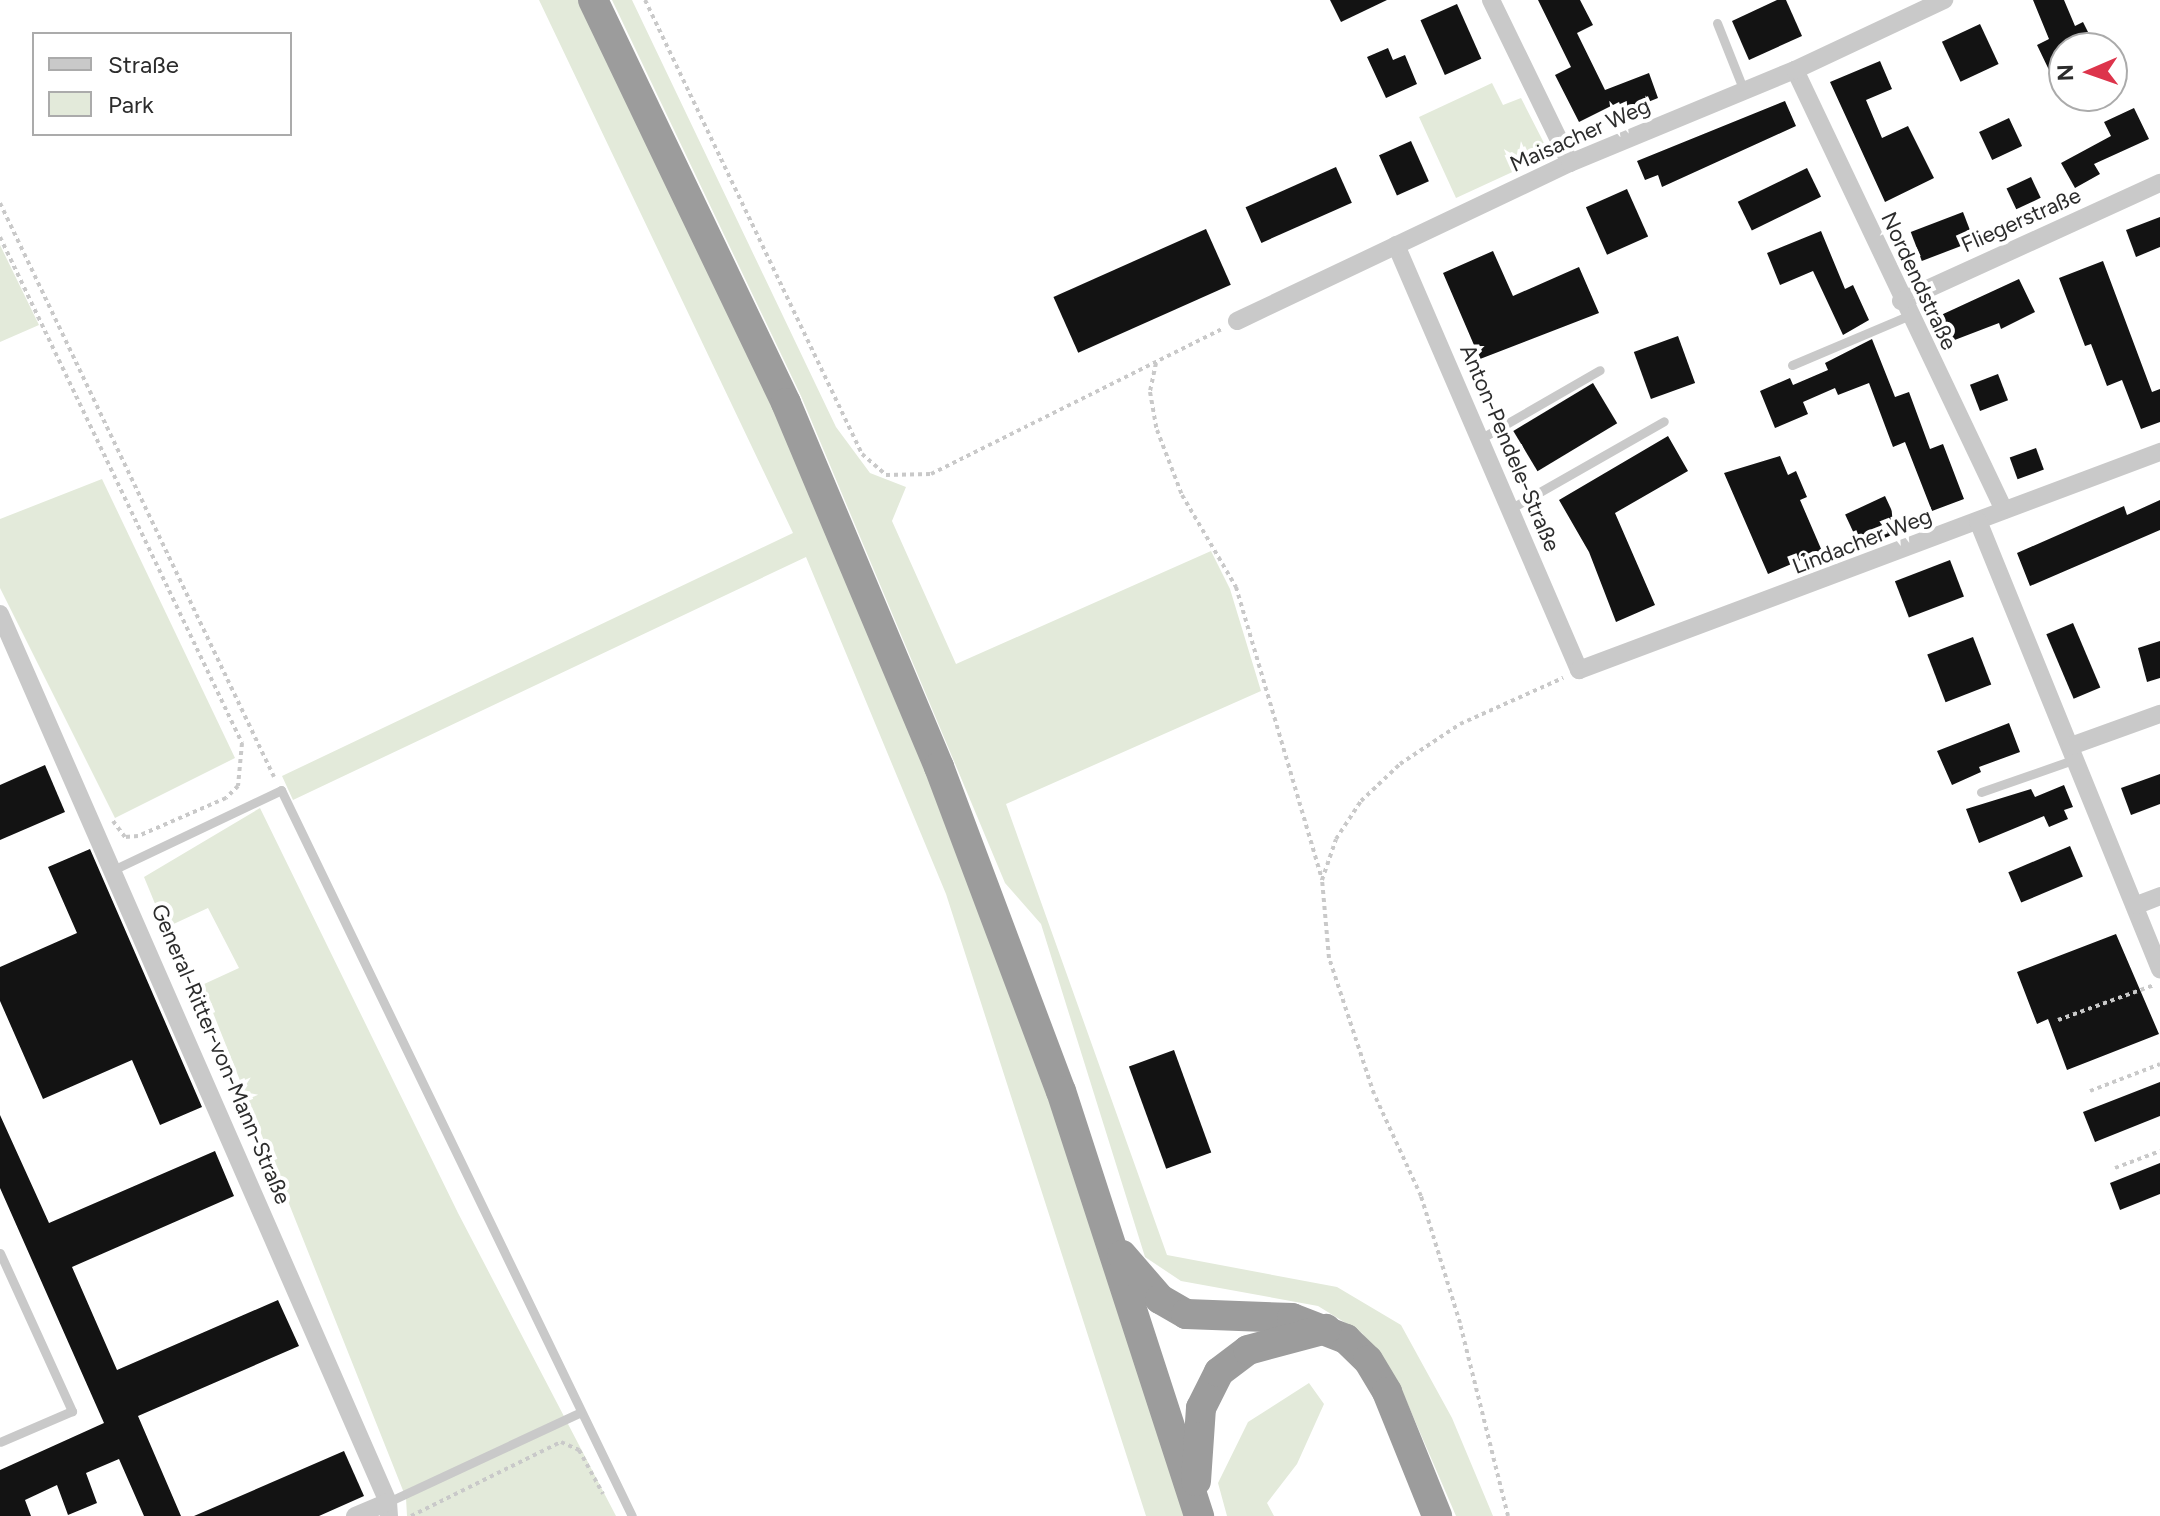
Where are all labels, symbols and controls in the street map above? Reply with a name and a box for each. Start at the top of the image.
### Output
legend [32,32,292,136]
north arrow [2048,32,2128,112]
text: Straße [108,50,179,79]
text: N [2052,64,2079,82]
text: Park [108,90,154,119]
street label: Maisacher Weg [1506,92,1654,178]
street label: Fliegerstraße [1957,182,2085,258]
street label: Nordendstraße [1876,208,1962,354]
street label: Anton-Pendele-Straße [1454,341,1566,555]
street label: Lindacher Weg [1789,502,1935,580]
street label: General-Ritter-von-Mann-Straße [146,900,296,1208]

